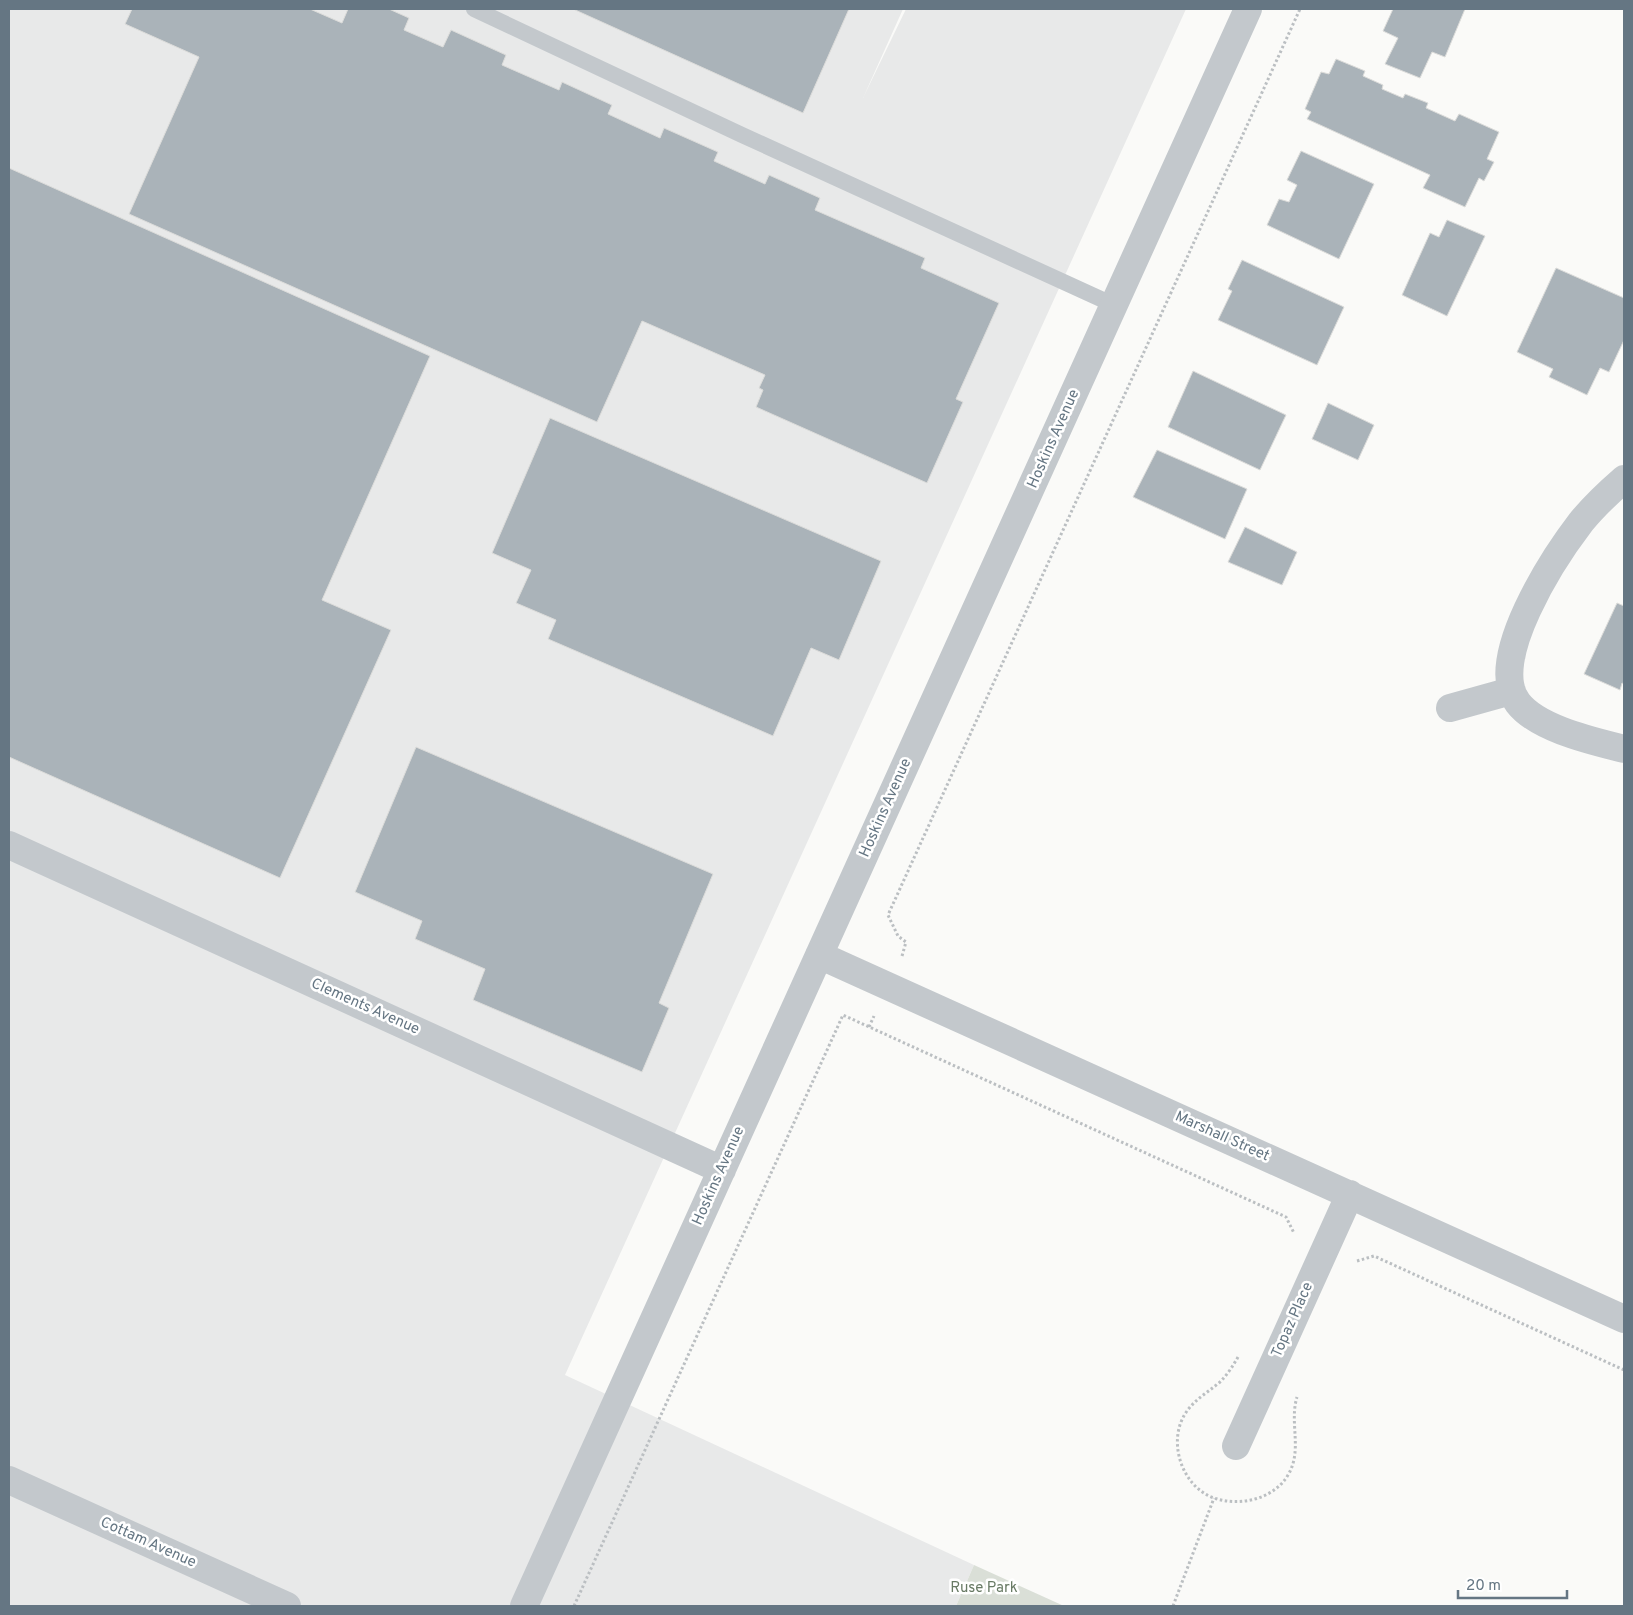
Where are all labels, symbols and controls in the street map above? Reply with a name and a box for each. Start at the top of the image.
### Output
street label: Hoskins Avenue [1024,387,1084,491]
street label: Hoskins Avenue [856,756,916,860]
street label: Clements Avenue [308,975,422,1039]
street label: Marshall Street [1172,1108,1272,1166]
street label: Hoskins Avenue [689,1124,749,1228]
street label: Topaz Place [1268,1279,1318,1361]
street label: Cottam Avenue [97,1513,199,1573]
scale bar [1458,1568,1567,1600]
text: 20 m [1466,1577,1501,1596]
park label: Ruse Park [950,1579,1018,1598]

